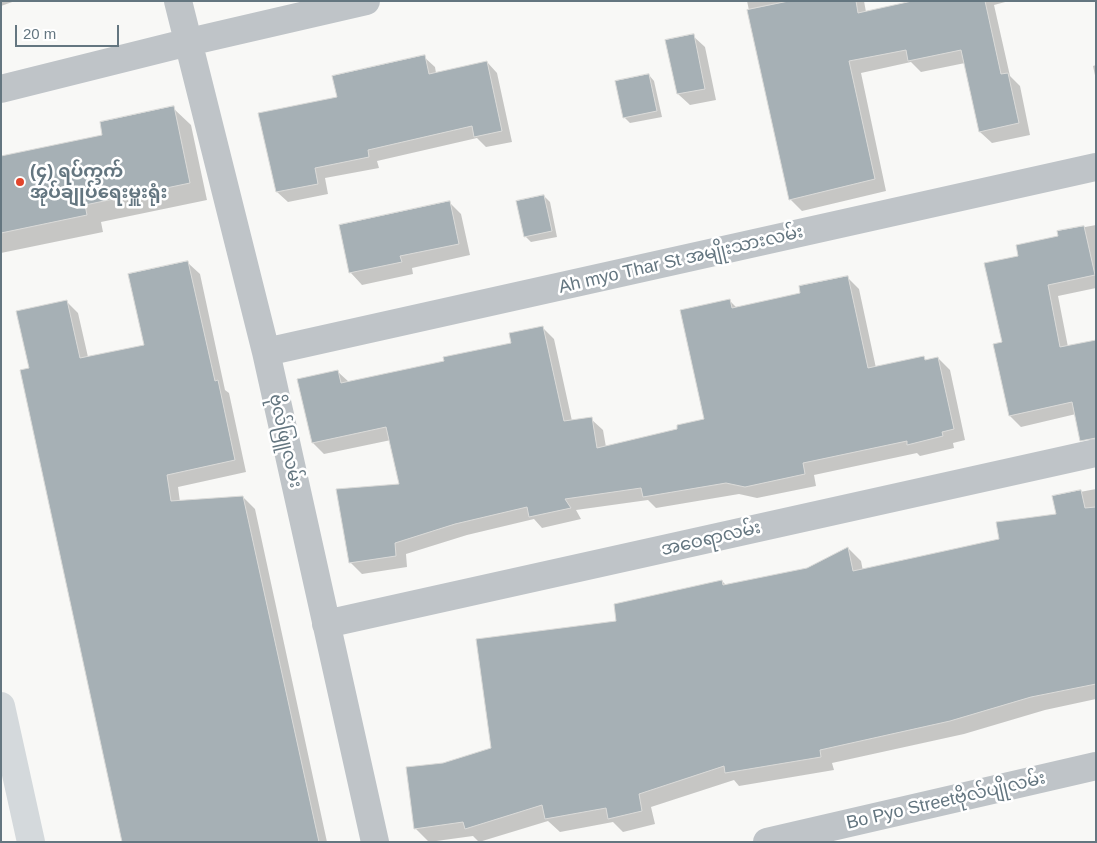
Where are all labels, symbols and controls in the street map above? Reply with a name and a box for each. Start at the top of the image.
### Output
scale bar [18,15,121,47]
text: 20 m [23,25,56,42]
place label: (၄) ရပ်ကွက် အုပ်ချုပ်ရေးမှူးရုံး [30,161,167,203]
marker: (၄) ရပ်ကွက် အုပ်ချုပ်ရေးမှူးရုံး [14,176,26,188]
street label: Ah myo Thar St အမျိုးသားလမ်း [557,221,805,299]
street label: ဗိုလ်ဖြူလမ်း [264,392,306,490]
street label: အဝေရာလမ်း [659,517,763,561]
street label: Bo Pyo Streetဗိုလ်ပျိုလမ်း [844,768,1048,834]

